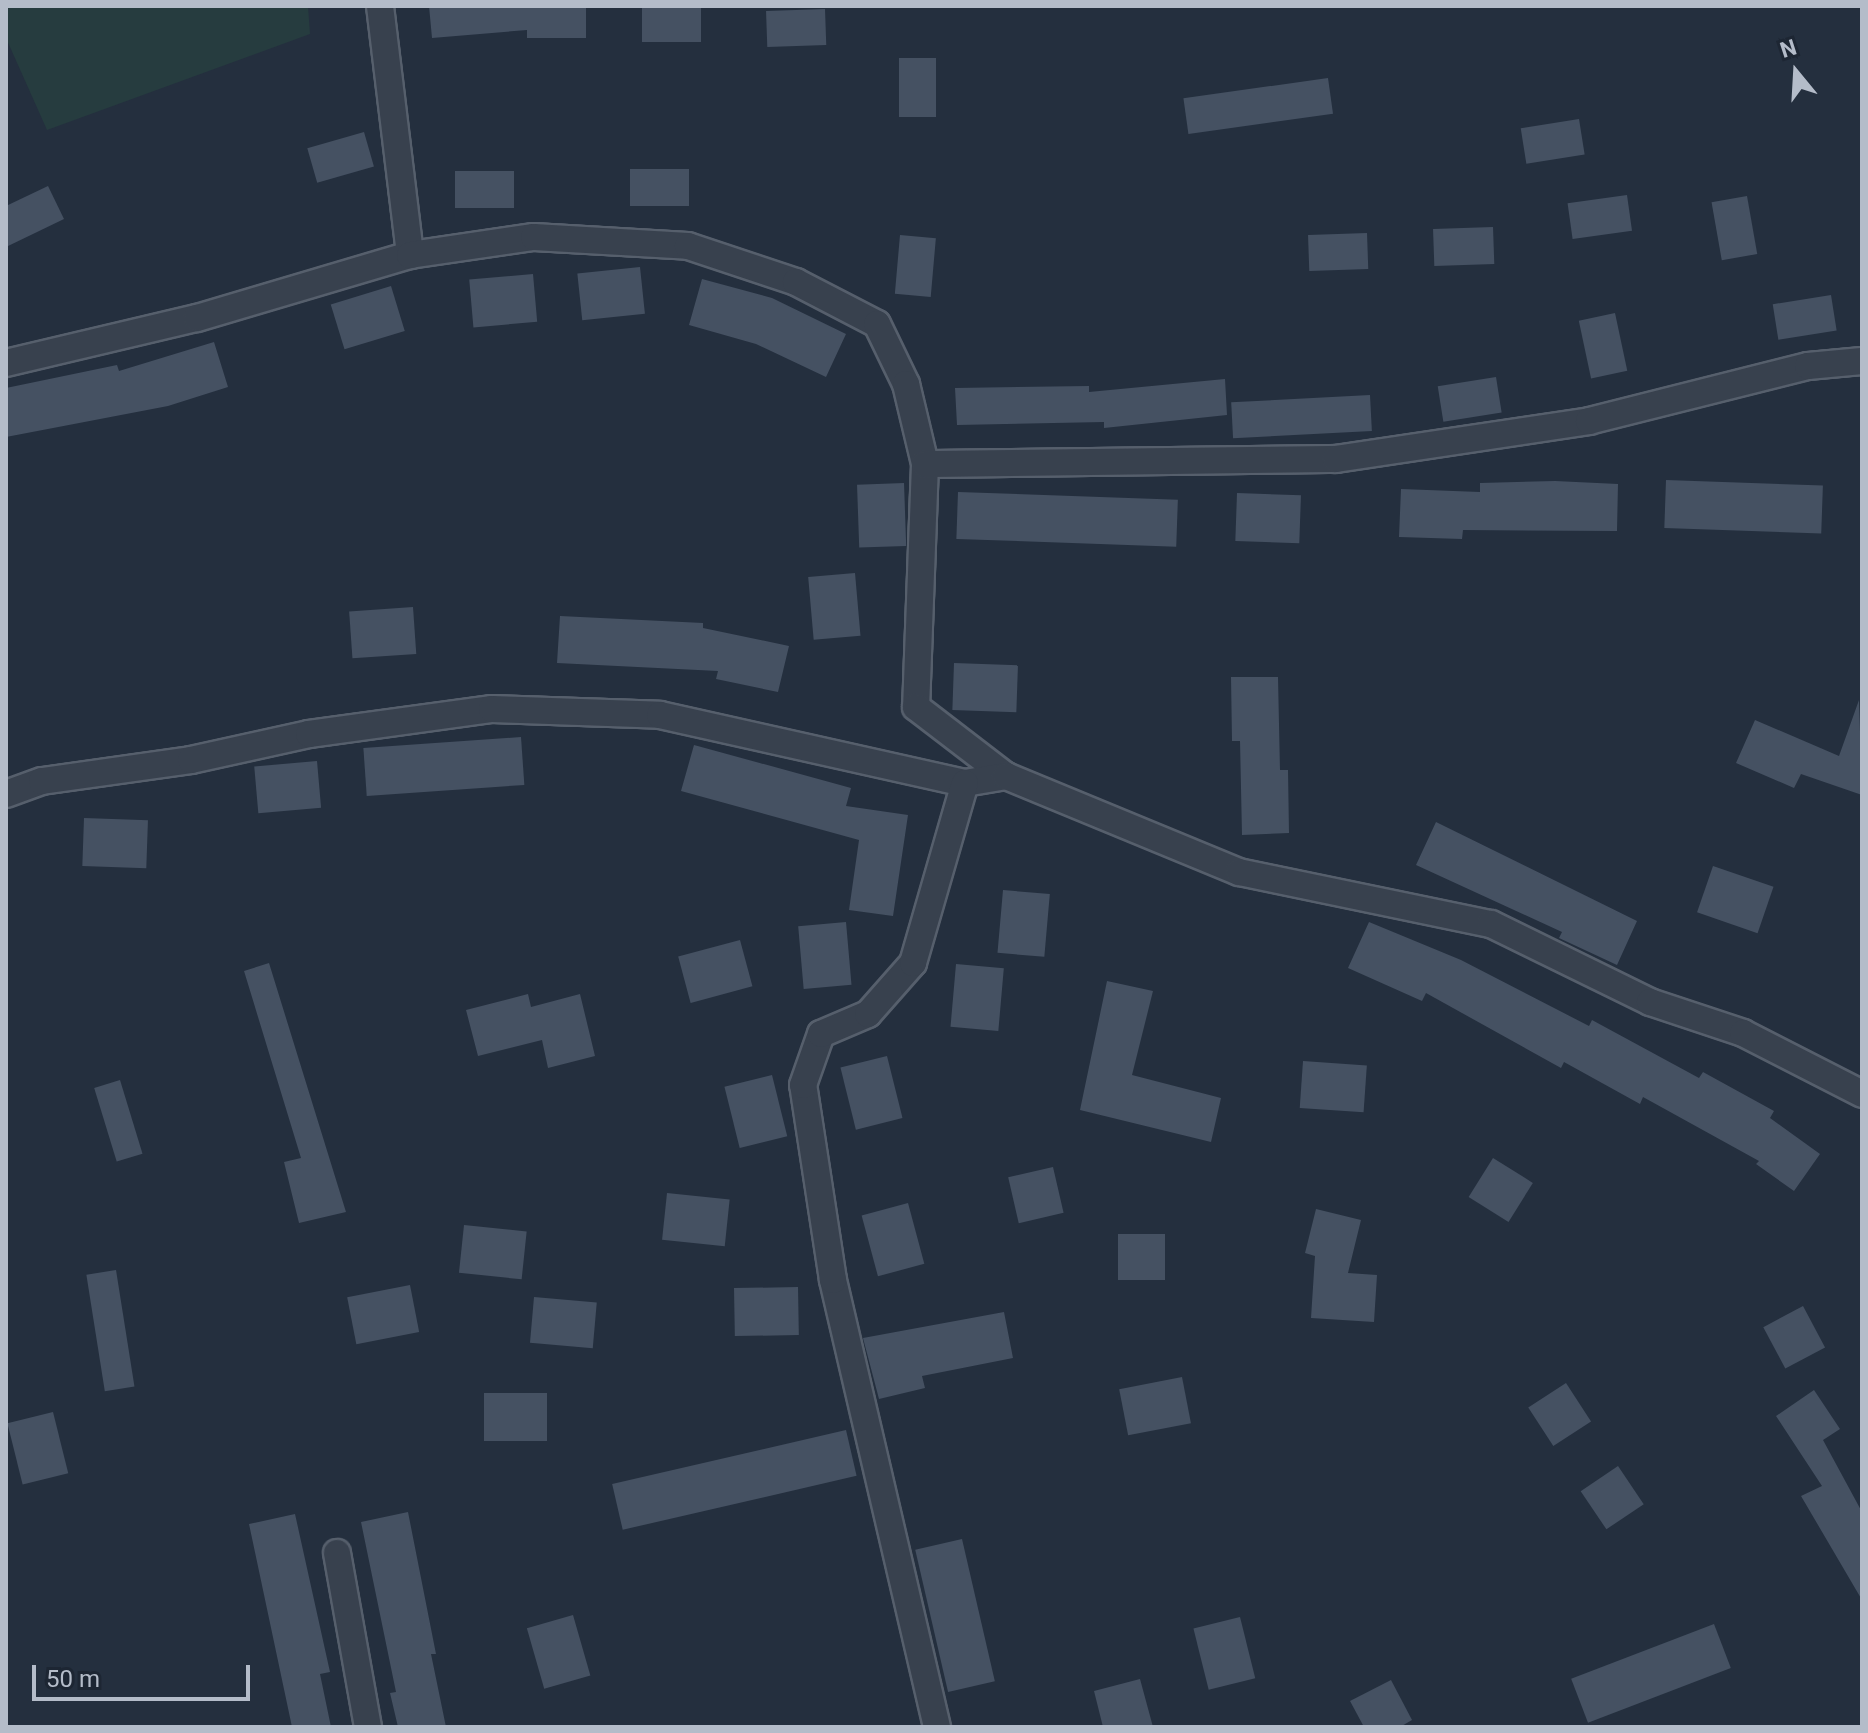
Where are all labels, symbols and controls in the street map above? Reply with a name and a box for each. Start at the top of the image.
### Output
north arrow [1756,32,1836,112]
text: N [1777,34,1800,63]
scale bar [36,1649,254,1699]
text: 50 m [46,1665,100,1693]

